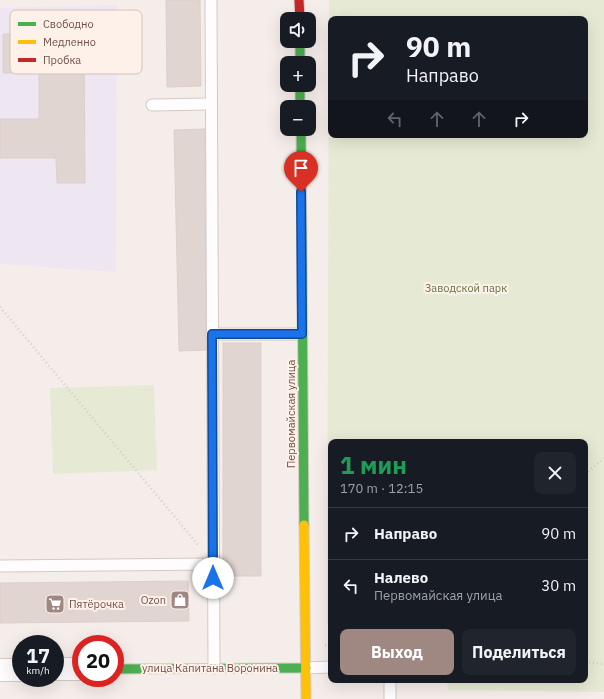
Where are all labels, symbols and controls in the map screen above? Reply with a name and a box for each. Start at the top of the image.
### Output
legend [10,10,142,74]
map controls [280,12,316,136]
button: sound [280,12,316,48]
text: Свободно [43,17,94,31]
text: 90 m [406,28,471,65]
icon: right [340,32,392,84]
text: Медленно [43,35,96,49]
text: Пробка [43,53,81,67]
button: + [280,56,316,92]
text: Направо [406,64,479,87]
button: − [280,100,316,136]
icon: left [384,108,406,130]
icon: ahead [426,108,448,130]
icon: ahead [468,108,490,130]
icon: right [510,108,532,130]
pin [284,151,318,192]
icon: arrive [290,157,312,179]
park label: Заводской парк [425,281,507,295]
street label: Первомайская улица [284,360,298,468]
text: 1 мин [340,449,407,481]
button: close [534,452,576,494]
text: 170 m · 12:15 [340,480,423,497]
icon: right [340,523,362,545]
text: Направо [374,524,437,543]
text: 90 m [541,524,576,543]
position arrow [192,557,234,599]
text: Налево [374,568,428,587]
icon: left [340,575,362,597]
text: 30 m [541,576,576,595]
text: Первомайская улица [374,587,502,604]
shop icon: Ozon [169,589,191,611]
supermarket icon: Пятёрочка [44,593,66,615]
place label: Ozon [141,593,166,607]
place label: Пятёрочка [69,597,124,611]
button: Выход [340,629,454,675]
button: Поделиться [462,629,576,675]
speed limit sign: 20 [72,635,124,687]
text: 17 [26,642,50,669]
street label: улица Капитана Воронина [142,661,278,675]
text: km/h [26,664,50,677]

